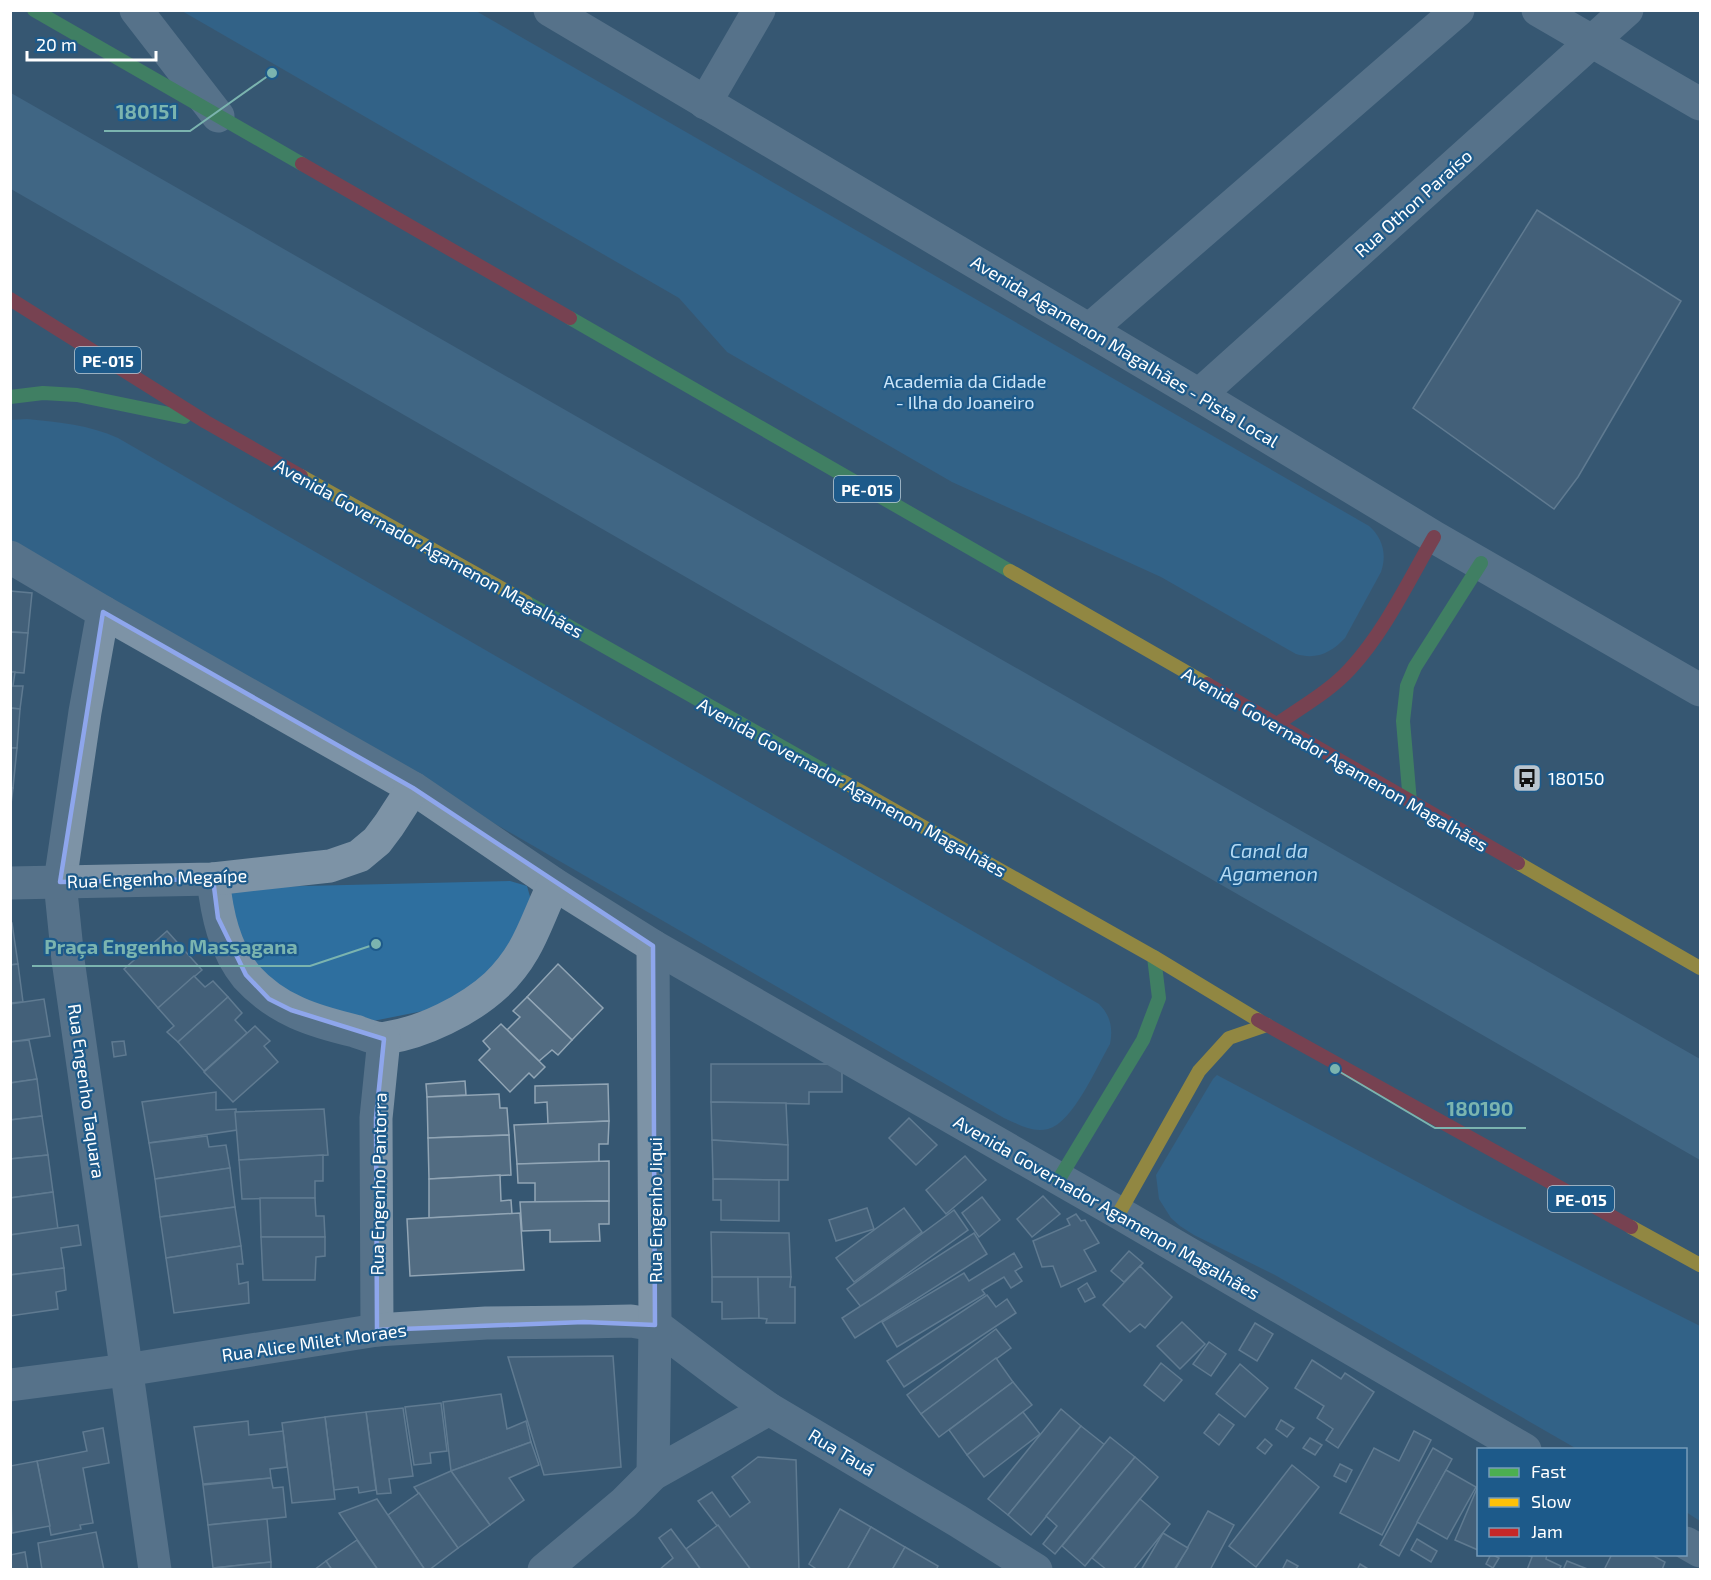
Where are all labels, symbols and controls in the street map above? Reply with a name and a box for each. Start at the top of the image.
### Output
scale bar [27,24,156,62]
text: 20 m [36,33,77,55]
callout: 180151 [104,93,190,131]
text: 180151 [116,99,178,123]
street label: Rua Othon Paraíso [1350,144,1476,262]
street label: Avenida Agamenon Magalhães - Pista Local [967,250,1283,452]
road number: PE-015 [75,347,141,373]
park label: Academia da Cidade - Ilha do Joaneiro [883,370,1047,413]
street label: Avenida Governador Agamenon Magalhães [271,454,587,642]
road number: PE-015 [834,476,900,502]
street label: Avenida Governador Agamenon Magalhães [1178,662,1492,856]
street label: Avenida Governador Agamenon Magalhães [694,693,1010,881]
bus stop icon: 180150 [1511,762,1543,794]
place label: 180150 [1548,767,1605,789]
water label: Canal da Agamenon [1219,838,1318,885]
street label: Rua Engenho Megaípe [66,864,248,892]
callout: Praça Engenho Massagana [32,928,310,966]
text: Praça Engenho Massagana [44,934,298,959]
street label: Rua Engenho Taquara [64,1002,110,1180]
callout: 180190 [1435,1090,1526,1128]
street label: Rua Engenho Pantorra [365,1092,391,1276]
text: 180190 [1447,1096,1513,1120]
street label: Avenida Governador Agamenon Magalhães [950,1110,1264,1304]
street label: Rua Engenho Jiqui [644,1137,666,1283]
road number: PE-015 [1548,1186,1614,1212]
street label: Rua Alice Milet Moraes [220,1318,408,1366]
street label: Rua Tauá [805,1424,879,1480]
legend [1477,1448,1687,1556]
text: Fast [1531,1460,1566,1482]
text: Slow [1531,1490,1572,1512]
text: Jam [1531,1520,1563,1542]

